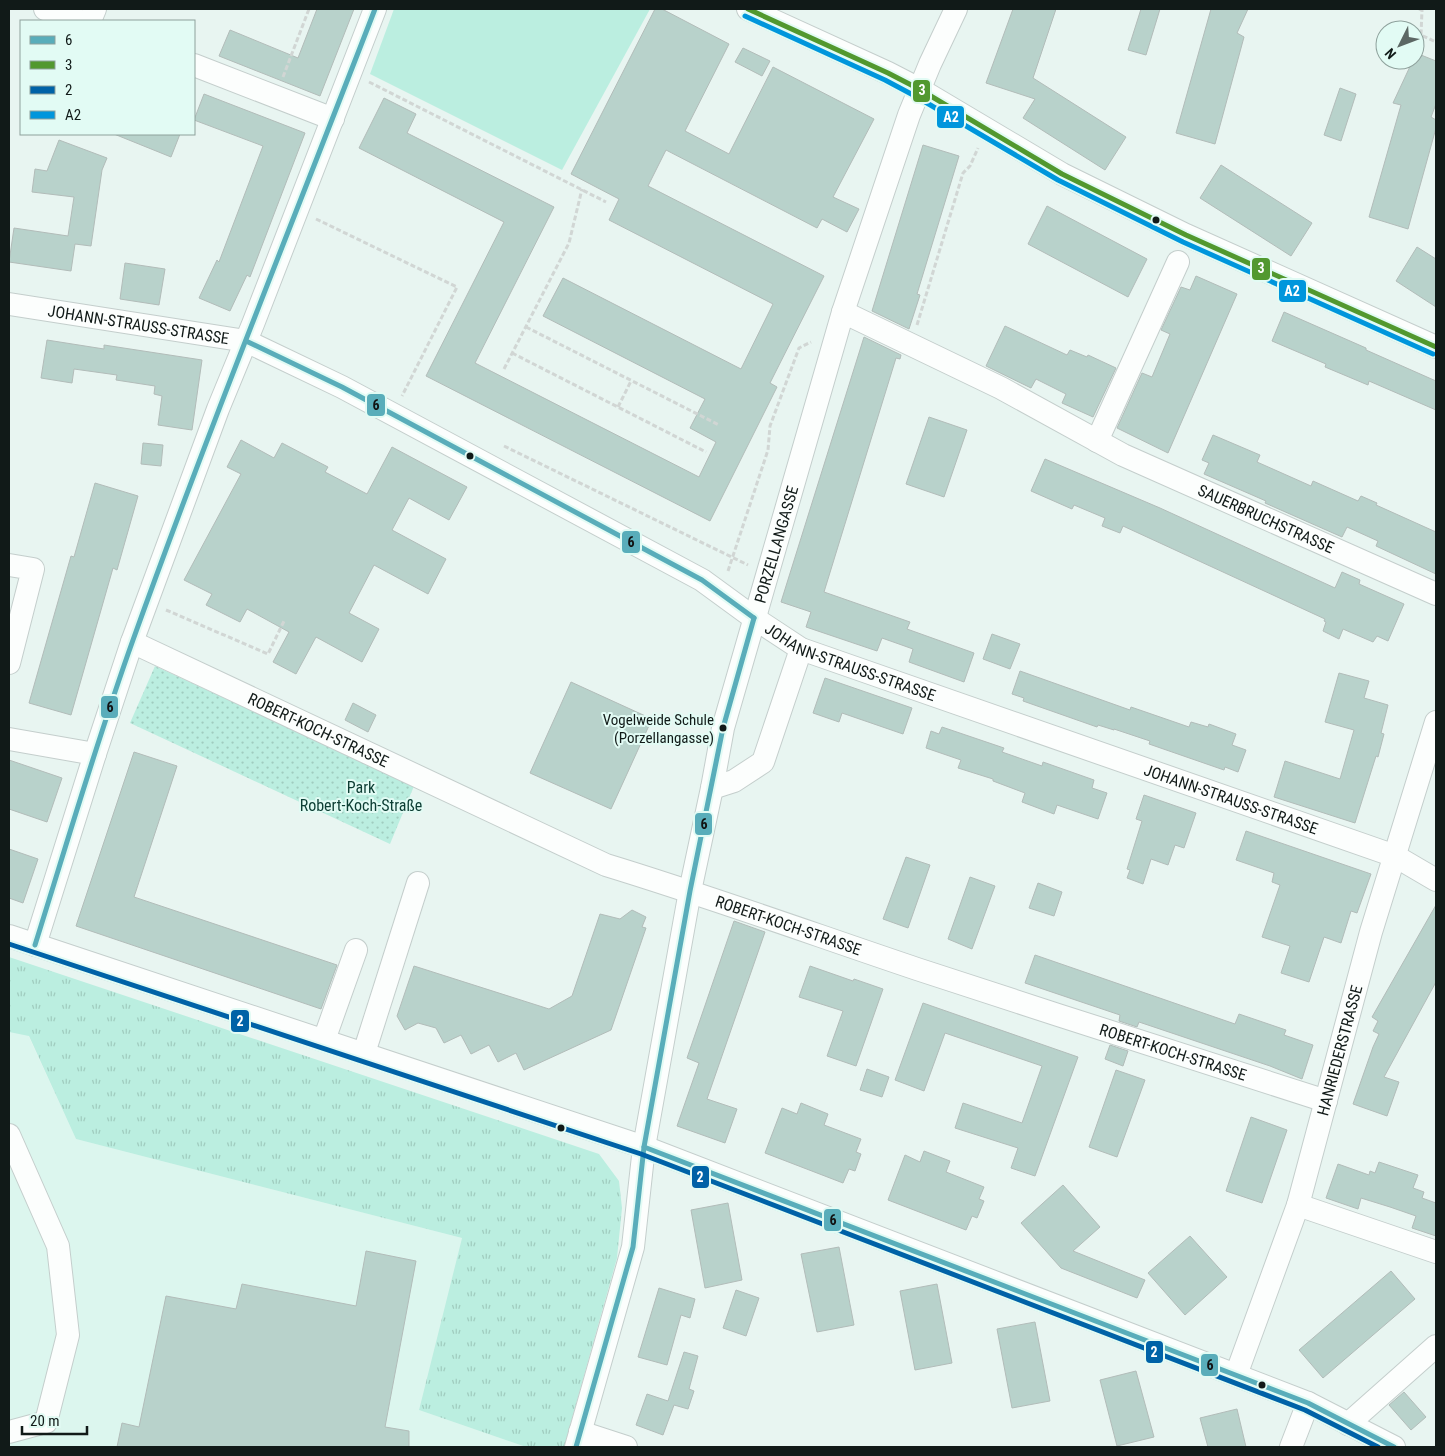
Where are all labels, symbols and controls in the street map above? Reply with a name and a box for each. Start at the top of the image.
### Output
legend [20,20,195,135]
north arrow [1375,20,1425,70]
text: 6 [65,31,72,49]
text: N [1382,45,1399,62]
text: 3 [65,56,72,74]
line badge: 3 [912,79,931,103]
text: 2 [65,81,72,99]
text: 3 [918,82,926,98]
line badge: A2 [936,105,965,129]
text: A2 [65,106,81,124]
text: A2 [943,109,959,125]
unlabelled marker [1151,215,1161,225]
line badge: 3 [1251,257,1271,281]
text: 3 [1257,260,1265,276]
line badge: A2 [1278,279,1307,303]
text: A2 [1284,283,1300,299]
street label: JOHANN-STRAUSS-STRASSE [46,301,230,348]
line badge: 6 [366,393,386,417]
text: 6 [372,397,380,413]
unlabelled marker [465,451,475,461]
street label: SAUERBRUCHSTRASSE [1195,480,1337,557]
street label: PORZELLANGASSE [751,484,802,605]
line badge: 6 [621,530,641,554]
text: 6 [627,534,635,550]
street label: JOHANN-STRAUSS-STRASSE [761,619,938,705]
street label: ROBERT-KOCH-STRASSE [245,689,392,771]
line badge: 6 [100,695,119,719]
text: 6 [106,699,114,715]
place label: Vogelweide Schule (Porzellangasse) [603,711,714,747]
marker: Vogelweide Schule (Porzellangasse) [718,723,728,733]
street label: JOHANN-STRAUSS-STRASSE [1141,760,1321,838]
park label: Park Robert-Koch-Straße [300,778,422,815]
line badge: 6 [694,812,713,836]
text: 6 [700,816,708,832]
street label: ROBERT-KOCH-STRASSE [713,892,864,959]
street label: HANRIEDERSTRASSE [1313,983,1366,1118]
line badge: 2 [230,1009,250,1033]
text: 2 [236,1013,244,1029]
street label: ROBERT-KOCH-STRASSE [1097,1020,1249,1085]
unlabelled marker [556,1123,566,1133]
line badge: 2 [691,1165,710,1189]
text: 2 [696,1169,704,1185]
line badge: 6 [823,1208,842,1232]
text: 6 [829,1212,837,1228]
line badge: 2 [1145,1340,1164,1364]
text: 2 [1150,1344,1158,1360]
line badge: 6 [1200,1353,1219,1377]
text: 6 [1206,1357,1214,1373]
unlabelled marker [1257,1380,1267,1390]
scale bar [22,1404,88,1436]
text: 20 m [30,1412,60,1430]

